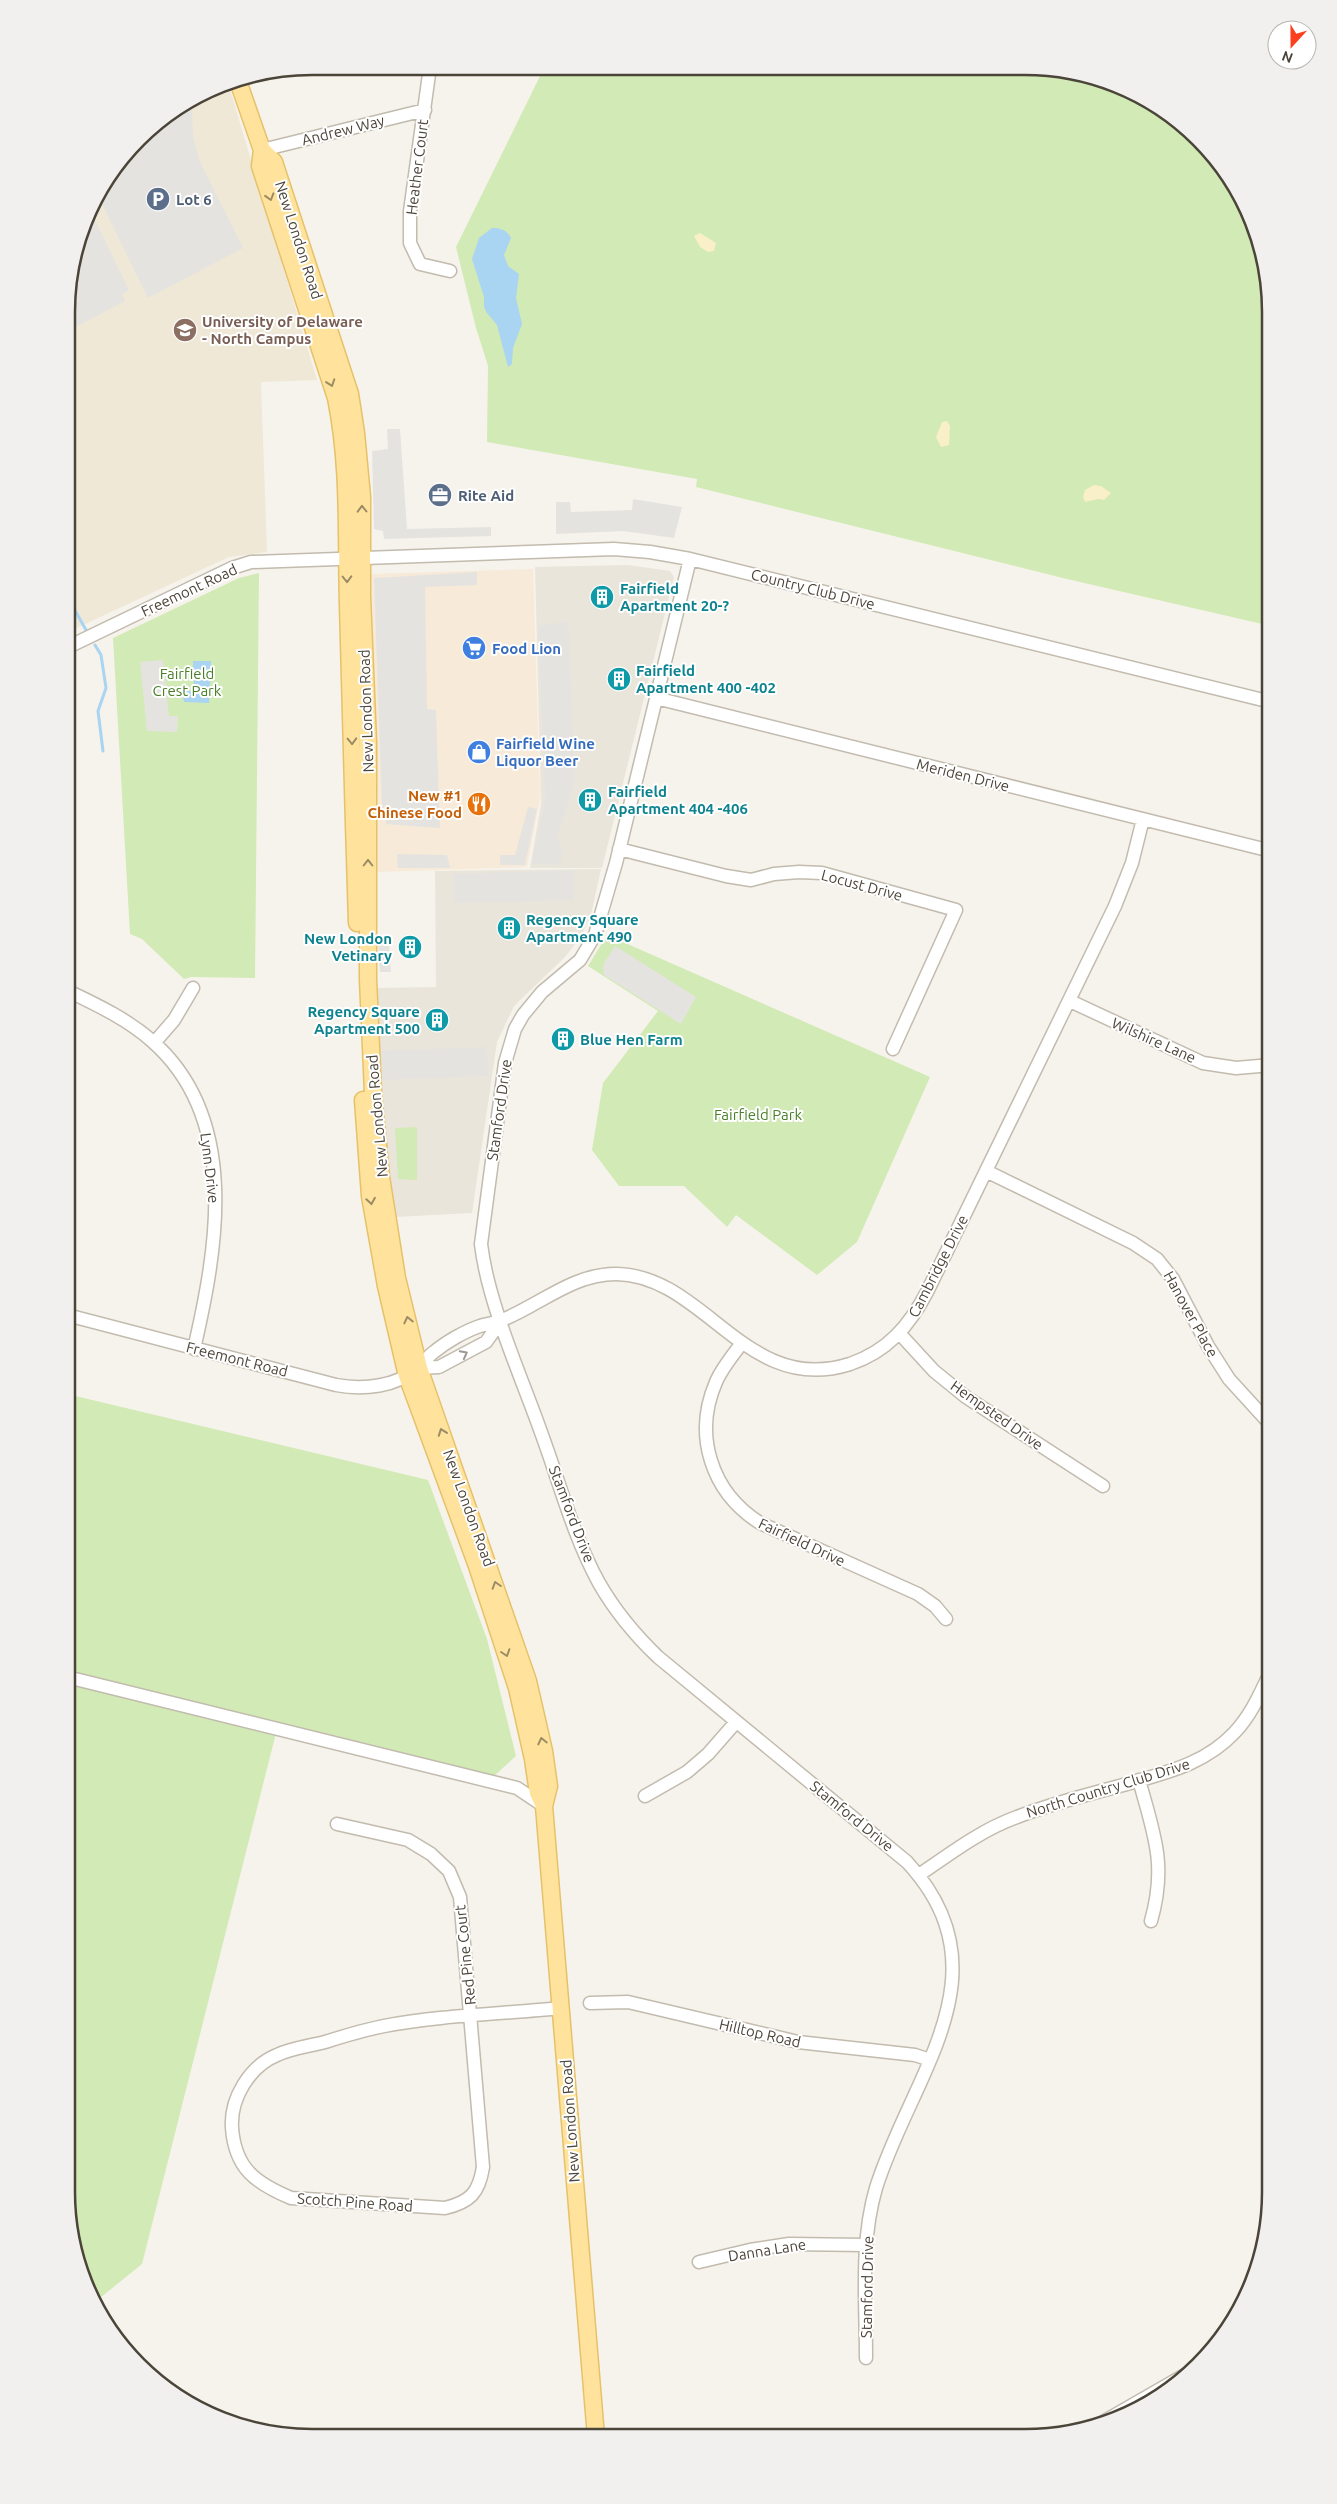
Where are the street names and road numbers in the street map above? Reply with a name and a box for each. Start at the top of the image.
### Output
street label: Andrew Way [300,112,386,148]
street label: Heather Court [403,118,431,216]
street label: New London Road [272,179,326,301]
street label: Freemont Road [138,560,240,620]
street label: Country Club Drive [749,565,877,613]
street label: New London Road [355,649,377,773]
street label: Meriden Drive [915,755,1011,795]
street label: Locust Drive [820,866,904,904]
street label: Wilshire Lane [1109,1014,1199,1066]
street label: New London Road [363,1054,391,1178]
street label: Stamford Drive [483,1058,515,1162]
street label: Lynn Drive [197,1132,223,1204]
street label: Cambridge Drive [905,1212,971,1320]
street label: Hanover Place [1160,1268,1222,1360]
street label: Freemont Road [184,1338,290,1380]
street label: Hempsted Drive [948,1377,1046,1453]
street label: New London Road [440,1447,498,1569]
street label: Stamford Drive [546,1463,598,1565]
street label: Fairfield Drive [756,1515,848,1569]
street label: North Country Club Drive [1024,1755,1192,1821]
street label: Stamford Drive [807,1777,897,1855]
street label: Red Pine Court [451,1904,479,2006]
street label: Hilltop Road [717,2015,803,2051]
street label: New London Road [557,2059,583,2183]
street label: Scotch Pine Road [297,2189,413,2215]
street label: Danna Lane [727,2235,807,2265]
street label: Stamford Drive [858,2236,876,2338]

